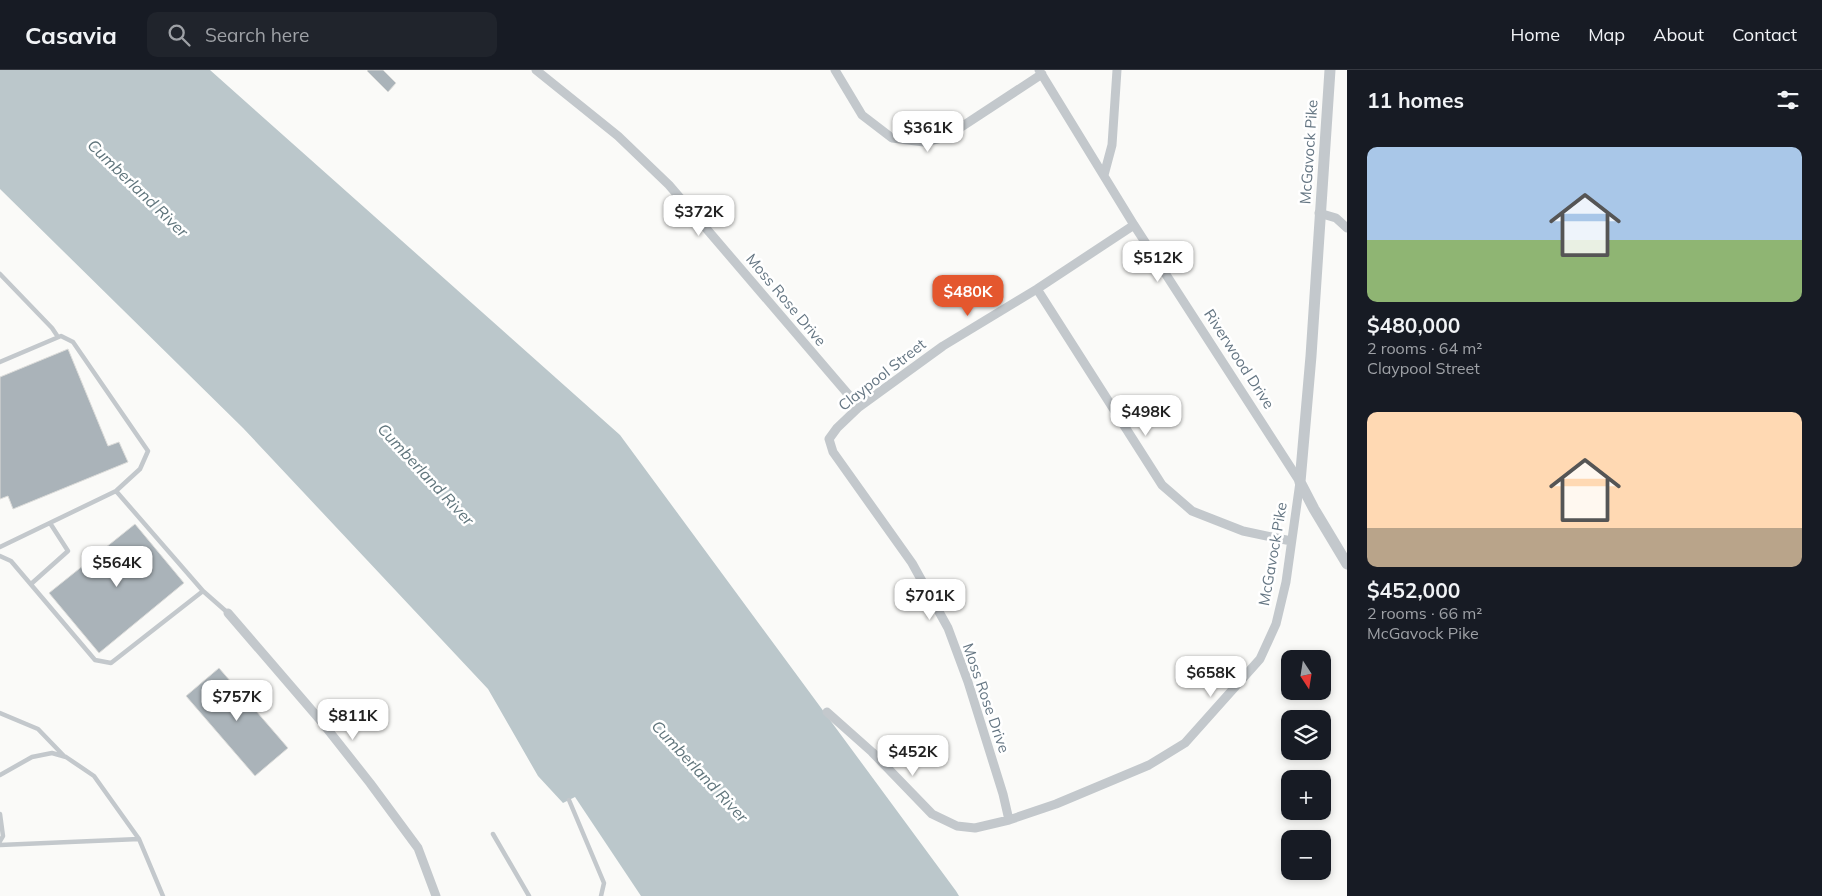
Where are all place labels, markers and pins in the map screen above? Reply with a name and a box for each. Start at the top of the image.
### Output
pin: $361K [893,111,963,153]
pin: $372K [664,194,734,237]
pin: $512K [1123,240,1193,283]
pin: $480K [933,274,1003,317]
pin: $498K [1111,394,1181,437]
pin: $564K [82,546,152,588]
pin: $701K [895,578,965,621]
pin: $658K [1176,656,1246,698]
pin: $757K [202,680,272,722]
pin: $811K [318,698,388,741]
pin: $452K [878,734,948,777]

